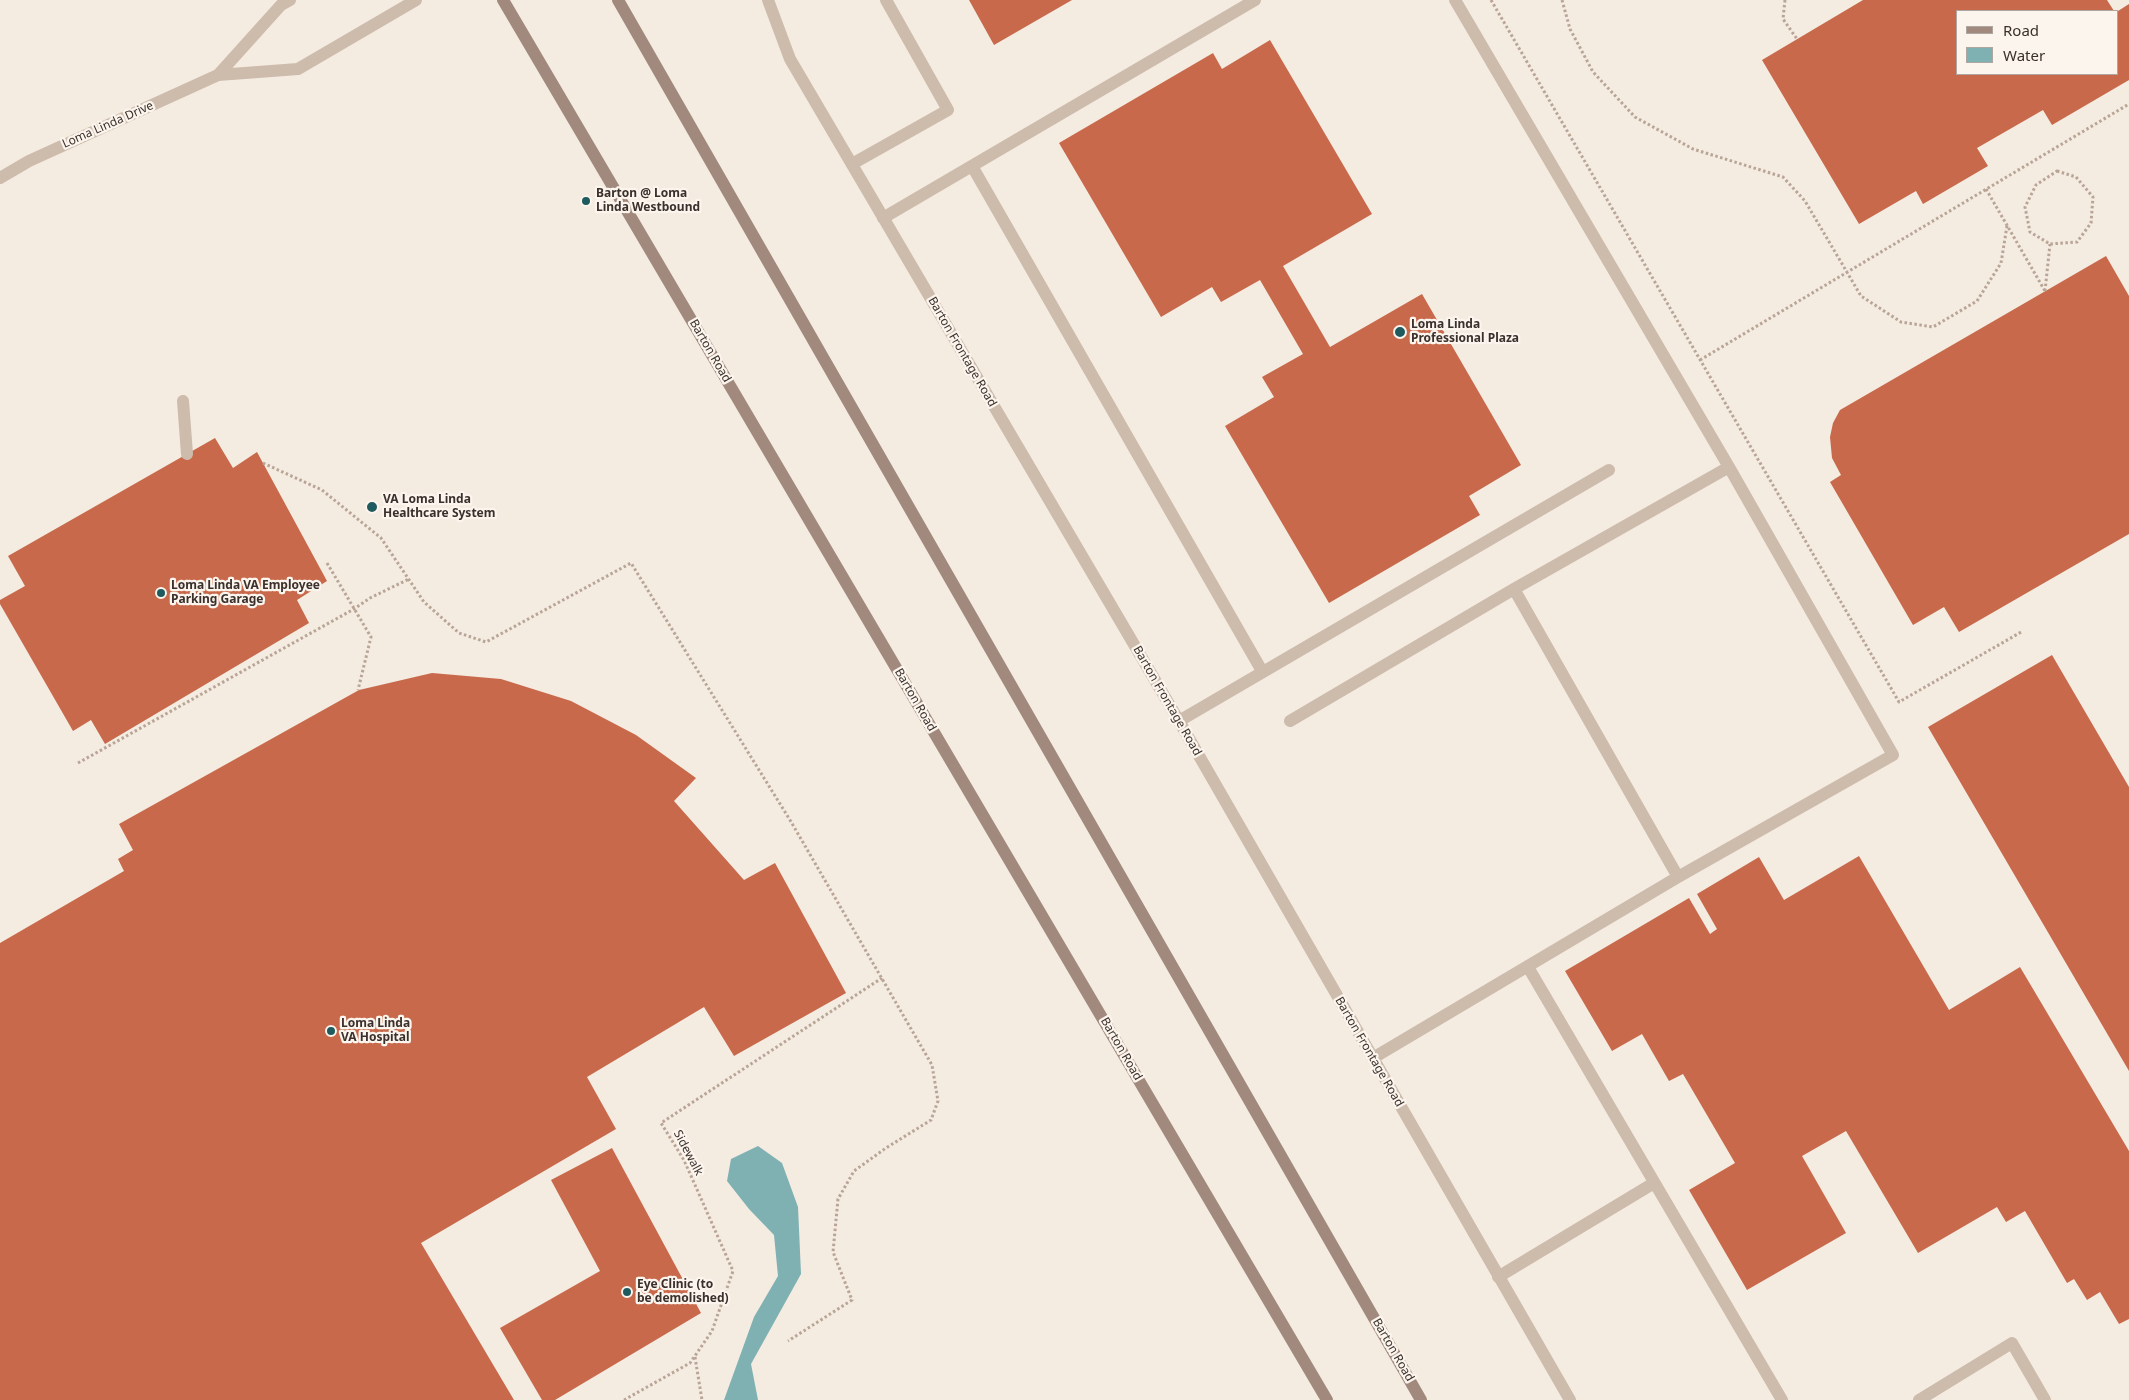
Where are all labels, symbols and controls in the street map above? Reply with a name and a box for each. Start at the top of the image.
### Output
legend [1956,10,2119,75]
text: Road [2003,20,2039,40]
text: Water [2003,45,2045,65]
street label: Loma Linda Drive [60,98,156,152]
place label: Barton @ Loma Linda Westbound [596,187,700,215]
marker: Barton @ Loma Linda Westbound [580,195,592,207]
street label: Barton Frontage Road [925,295,999,409]
street label: Barton Road [686,317,734,385]
place label: Loma Linda Professional Plaza [1411,318,1519,346]
marker: Loma Linda Professional Plaza [1393,325,1407,339]
place label: VA Loma Linda Healthcare System [383,493,495,521]
marker: VA Loma Linda Healthcare System [365,500,379,514]
place label: Loma Linda VA Employee Parking Garage [171,579,320,607]
marker: Loma Linda VA Employee Parking Garage [155,587,167,599]
street label: Barton Frontage Road [1130,644,1204,758]
street label: Barton Road [891,666,939,734]
street label: Barton Frontage Road [1332,995,1406,1109]
street label: Barton Road [1097,1015,1145,1083]
place label: Loma Linda VA Hospital [341,1017,410,1045]
marker: Loma Linda VA Hospital [325,1025,337,1037]
street label: Sidewalk [670,1128,706,1178]
place label: Eye Clinic (to be demolished) [637,1278,729,1306]
marker: Eye Clinic (to be demolished) [621,1286,633,1298]
street label: Barton Road [1369,1316,1417,1384]

